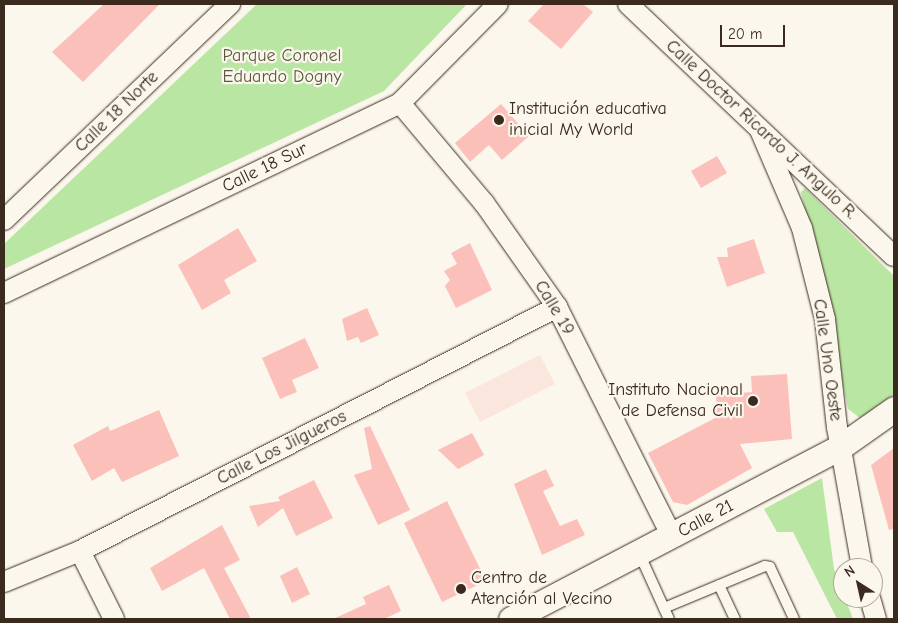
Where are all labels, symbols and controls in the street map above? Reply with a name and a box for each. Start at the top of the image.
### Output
scale bar [723,15,788,47]
text: 20 m [728,25,762,43]
street label: Calle Doctor Ricardo J. Angulo R. [661,36,861,224]
park label: Parque Coronel Eduardo Dogny [223,46,341,88]
street label: Calle 18 Norte [71,67,163,157]
place label: Institución educativa inicial My World [509,99,667,142]
marker: Institución educativa inicial My World [493,114,505,126]
street label: Calle 18 Sur [219,138,311,198]
street label: Calle 19 [529,277,579,339]
street label: Calle Uno Oeste [808,298,846,422]
place label: Instituto Nacional de Defensa Civil [608,380,743,422]
marker: Instituto Nacional de Defensa Civil [747,395,759,407]
street label: Calle Los Jilgueros [214,406,350,490]
street label: Calle 21 [675,495,737,543]
north arrow [833,558,883,608]
text: N [841,562,858,581]
place label: Centro de Atención al Vecino [471,568,612,610]
marker: Centro de Atención al Vecino [455,583,467,595]

